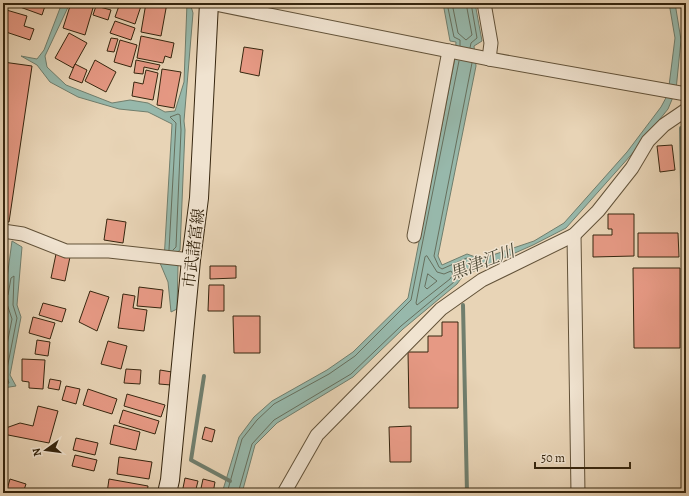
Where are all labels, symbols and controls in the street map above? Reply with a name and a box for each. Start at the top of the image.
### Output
street label: 市武諸富線 [178,207,210,289]
water label: 黒津江川 [446,239,520,285]
north arrow [26,430,66,470]
scale bar [535,444,630,470]
text: N [29,447,45,458]
text: 50 m [541,450,565,466]

